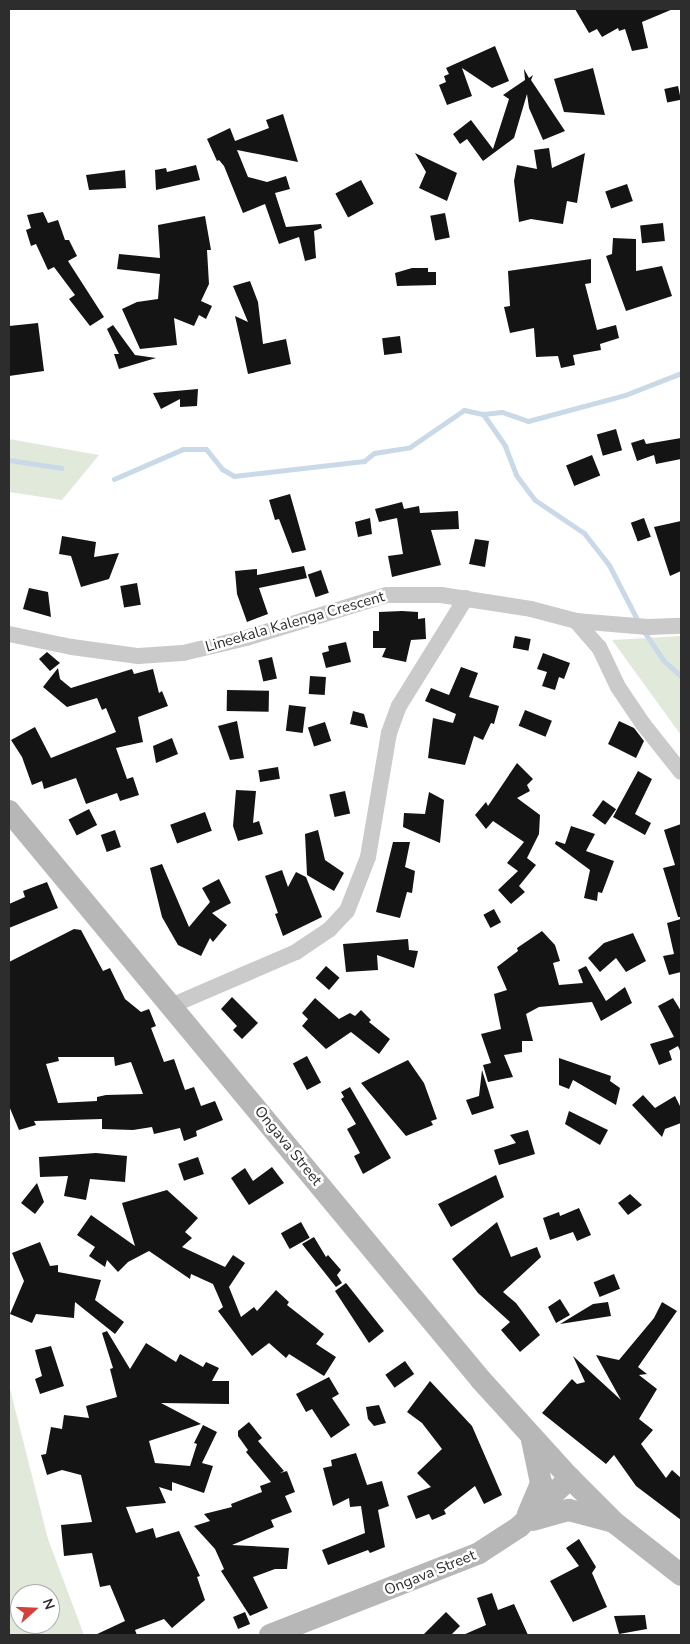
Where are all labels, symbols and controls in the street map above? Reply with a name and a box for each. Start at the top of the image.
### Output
street label: Lineekala Kalenga Crescent [203,588,387,656]
street label: Ongava Street [250,1103,326,1189]
street label: Ongava Street [382,1546,478,1600]
north arrow [10,1584,60,1634]
text: N [38,1596,59,1612]

